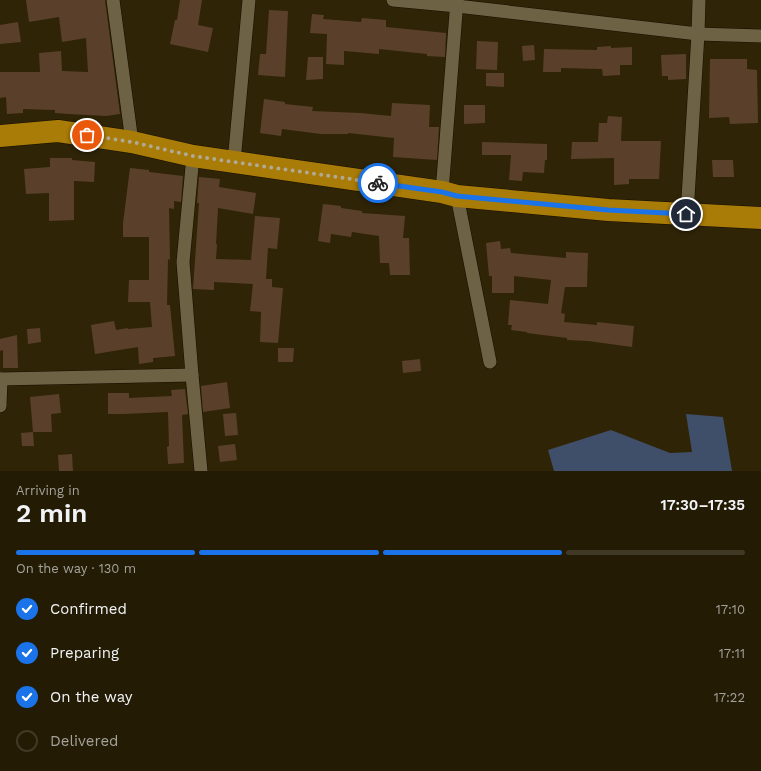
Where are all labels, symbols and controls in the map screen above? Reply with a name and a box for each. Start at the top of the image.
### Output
pin [70,118,104,152]
icon: bag [76,124,98,146]
courier [358,163,398,203]
icon: bike [367,172,389,194]
pin [669,197,703,231]
icon: home [675,203,697,225]
text: Arriving in [16,483,80,498]
text: 17:30–17:35 [661,496,745,514]
text: 2 min [16,498,87,528]
text: On the way · 130 m [16,561,136,576]
icon: check [16,598,38,620]
text: Confirmed [50,600,127,618]
text: 17:10 [716,602,745,617]
icon: check [16,642,38,664]
text: Preparing [50,644,119,662]
text: 17:11 [719,646,745,661]
icon: check [16,686,38,708]
text: On the way [50,688,132,706]
text: 17:22 [714,690,745,705]
text: Delivered [50,732,118,750]

